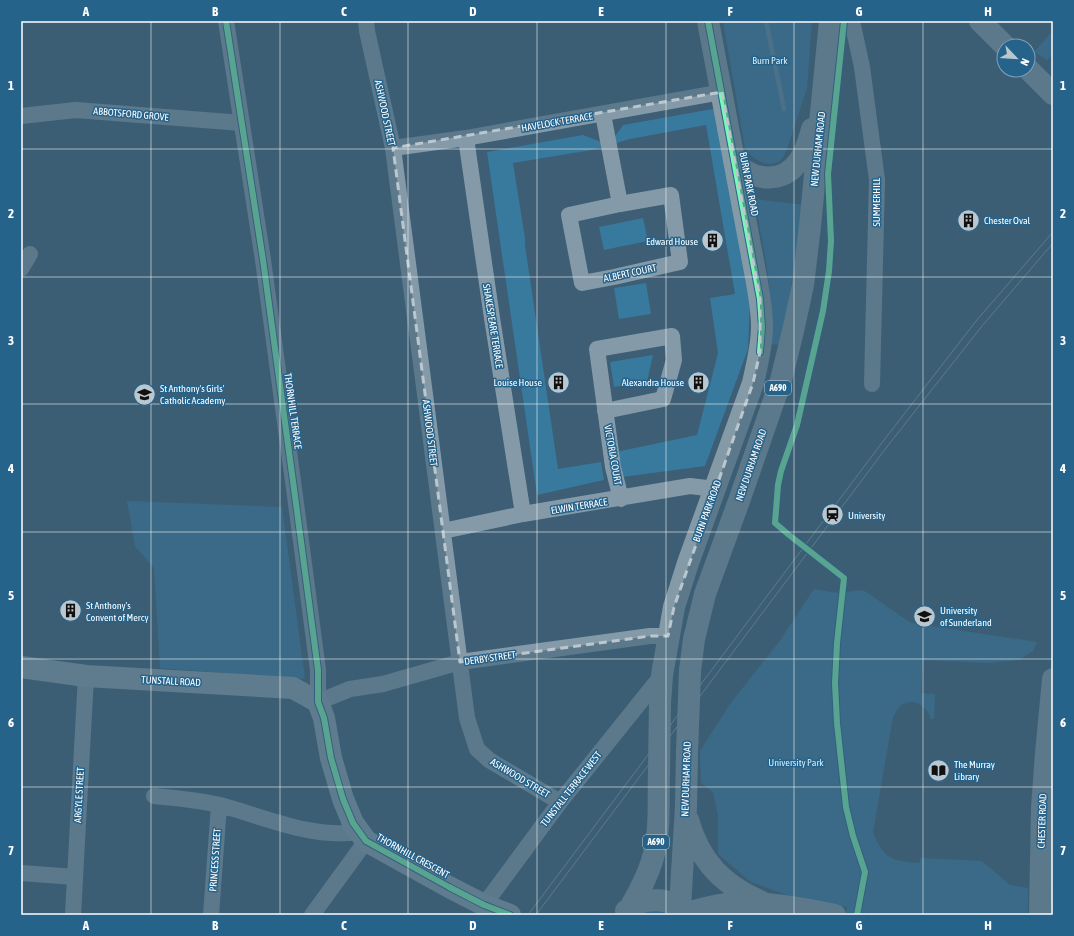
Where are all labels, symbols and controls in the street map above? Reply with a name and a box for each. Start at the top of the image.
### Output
text: A [82,4,90,19]
text: B [212,4,219,19]
text: C [341,4,347,19]
text: D [469,4,477,19]
text: E [598,4,604,19]
text: F [727,4,733,19]
text: G [856,4,863,19]
text: H [984,4,992,19]
north arrow [996,38,1036,78]
park label: Burn Park [752,55,788,66]
text: N [1018,57,1032,68]
text: 1 [8,78,14,93]
text: 1 [1060,78,1066,93]
street label: ASHWOOD STREET [373,79,397,148]
street label: ABBOTSFORD GROVE [93,105,170,123]
street label: HAVELOCK TERRACE [520,110,594,134]
street label: NEW DURHAM ROAD [809,111,827,187]
street label: BURN PARK ROAD [737,151,761,217]
street label: SUMMERHILL [871,177,882,226]
text: 2 [8,206,14,221]
text: 2 [1060,206,1066,221]
building icon: Chester Oval [955,207,981,233]
place label: Chester Oval [984,215,1031,226]
building icon: Edward House [700,228,726,254]
place label: Edward House [646,236,698,247]
street label: ALBERT COURT [602,262,658,284]
street label: SHAKESPEARE TERRACE [481,283,505,370]
text: 3 [8,333,14,348]
text: 3 [1060,333,1066,348]
building icon: Louise House [545,369,571,395]
building icon: Alexandra House [686,369,712,395]
street label: THORNHILL TERRACE [282,372,304,450]
place label: Louise House [493,377,542,388]
place label: Alexandra House [622,377,684,388]
school or university icon: St Anthony's Girls' Catholic Academy [131,381,157,407]
road number: A690 [765,381,791,395]
place label: St Anthony's Girls' Catholic Academy [160,383,225,406]
street label: ASHWOOD STREET [420,399,440,468]
street label: VICTORIA COURT [602,424,624,487]
street label: NEW DURHAM ROAD [734,427,769,502]
text: 4 [7,461,14,476]
text: 4 [1059,461,1066,476]
street label: BURN PARK ROAD [691,478,723,543]
street label: ELWIN TERRACE [550,496,609,516]
station icon: University [820,502,846,528]
place label: University [848,510,885,521]
text: 5 [8,588,14,603]
text: 5 [1060,588,1066,603]
building icon: St Anthony's Convent of Mercy [58,598,84,624]
place label: St Anthony's Convent of Mercy [86,600,149,623]
school or university icon: University of Sunderland [912,603,938,629]
place label: University of Sunderland [940,605,992,628]
street label: DERBY STREET [464,649,517,667]
street label: TUNSTALL ROAD [141,674,201,688]
text: 6 [8,715,14,730]
text: 6 [1060,715,1066,730]
street label: NEW DURHAM ROAD [679,741,693,817]
street label: TUNSTALL TERRACE WEST [538,749,604,829]
street label: ASHWOOD STREET [488,756,552,800]
park label: University Park [768,757,824,768]
library icon: The Murray Library [926,757,952,783]
place label: The Murray Library [954,759,995,782]
street label: ARGYLE STREET [72,766,86,823]
street label: CHESTER ROAD [1036,793,1048,849]
street label: PRINCESS STREET [207,827,223,892]
street label: THORNHILL CRESCENT [375,831,452,881]
road number: A690 [643,835,669,849]
text: 7 [8,843,14,858]
text: 7 [1060,843,1066,858]
text: A [82,918,90,933]
text: B [212,918,219,933]
text: C [341,918,347,933]
text: D [469,918,477,933]
text: E [598,918,604,933]
text: F [727,918,733,933]
text: G [856,918,863,933]
text: H [984,918,992,933]

